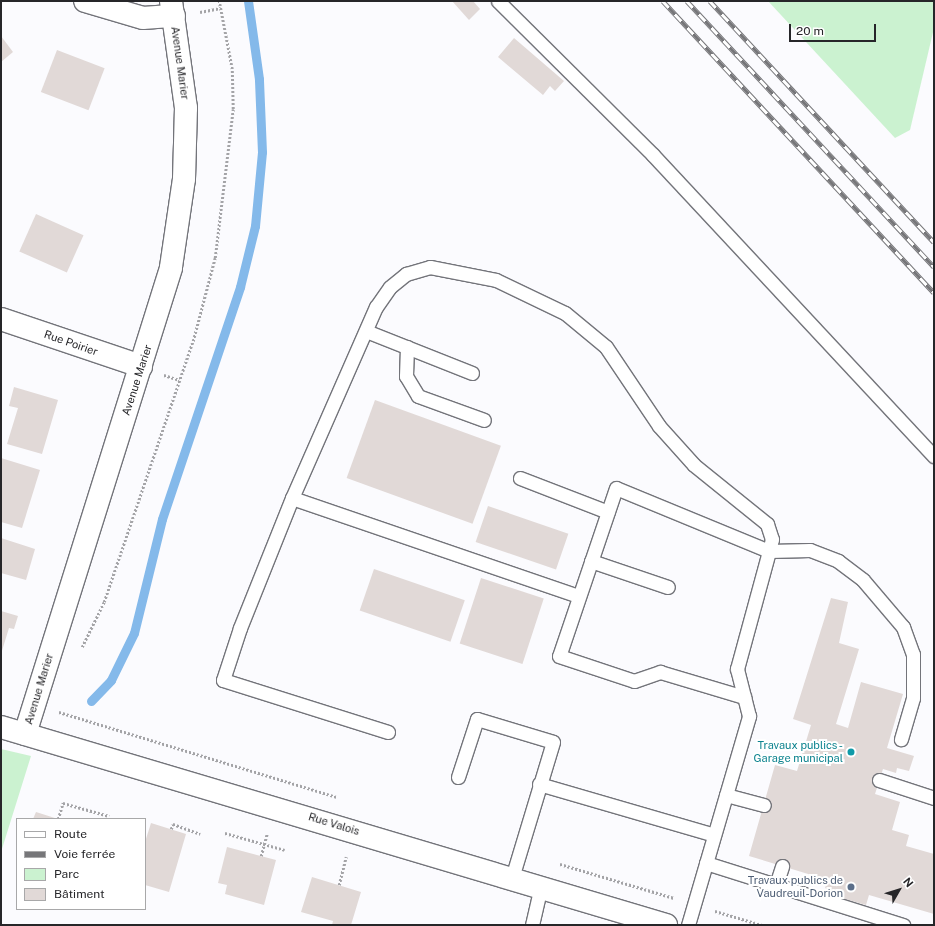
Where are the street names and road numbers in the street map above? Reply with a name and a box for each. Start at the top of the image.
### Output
street label: Avenue Marier [168,26,192,100]
street label: Rue Poirier [42,328,100,358]
street label: Avenue Marier [119,343,155,417]
street label: Avenue Marier [22,652,56,726]
street label: Rue Valois [307,810,361,838]

